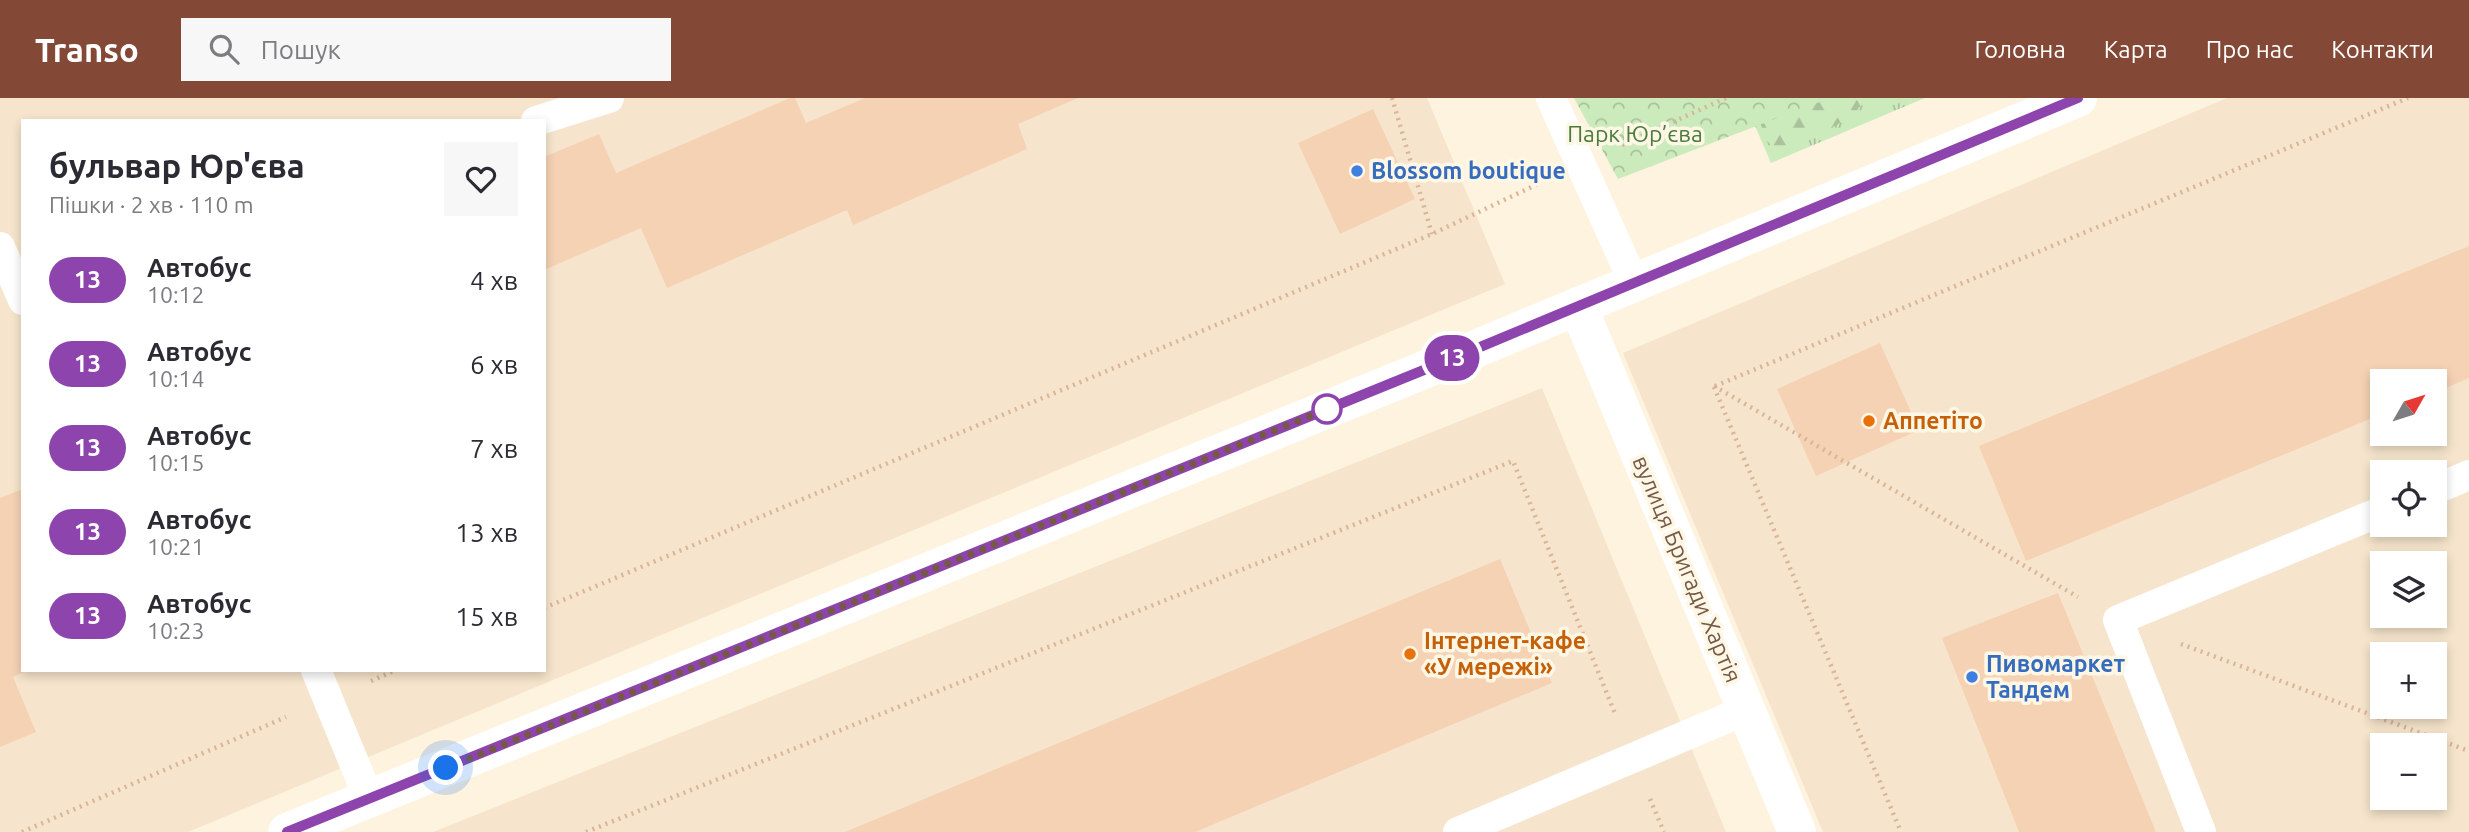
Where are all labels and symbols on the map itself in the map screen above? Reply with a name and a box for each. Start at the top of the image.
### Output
park label: Парк Юр’єва [1567,121,1703,146]
place label: Blossom boutique [1371,158,1566,183]
marker: Blossom boutique [1349,163,1365,179]
line badge: 13 [1420,335,1484,381]
north arrow [2370,369,2446,446]
unlabelled marker [1312,394,1342,424]
place label: Аппетіто [1883,408,1983,433]
marker: Аппетіто [1861,413,1877,429]
street label: вулиця Бригади Хартія [1628,452,1747,686]
place label: Інтернет-кафе «У мережі» [1424,628,1586,679]
marker: Інтернет-кафе «У мережі» [1402,646,1418,662]
place label: Пивомаркет Тандем [1986,651,2125,702]
marker: Пивомаркет Тандем [1964,669,1980,685]
your location [428,750,463,785]

